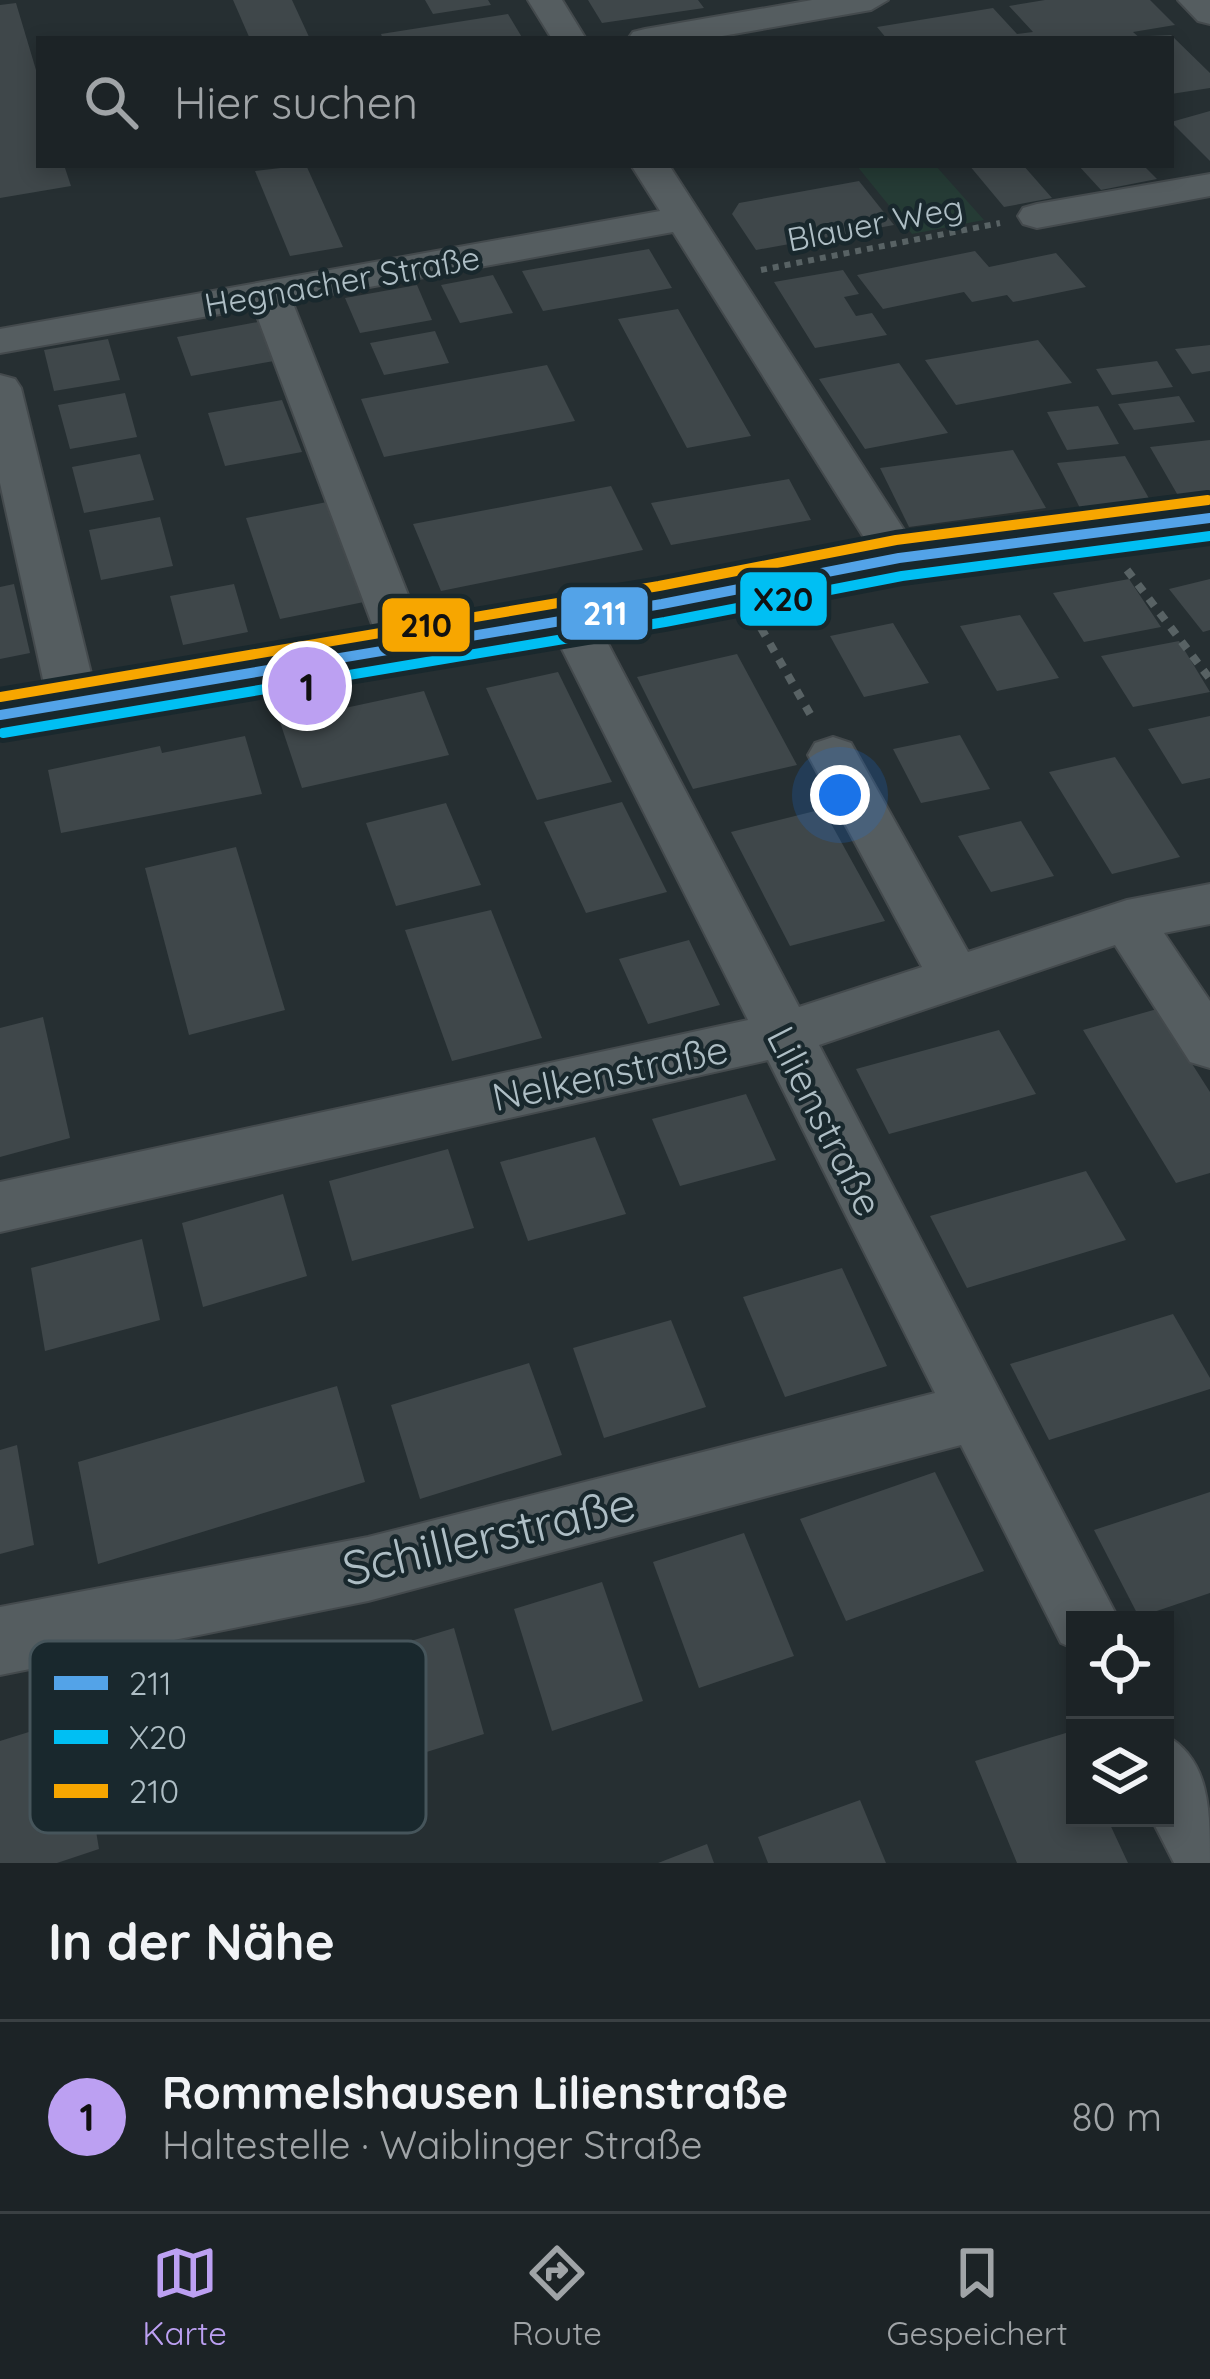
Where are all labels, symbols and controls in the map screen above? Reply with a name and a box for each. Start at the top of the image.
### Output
search box [36,36,1174,168]
icon: search [78,69,144,135]
text: Hier suchen [174,74,418,130]
street label: Blauer Weg [784,185,966,260]
street label: Hegnacher Straße [201,236,483,325]
line badge: X20 [738,570,829,628]
text: X20 [753,578,813,619]
line badge: 211 [559,585,650,642]
text: 211 [583,592,627,633]
line badge: 210 [380,596,472,654]
text: 210 [400,604,452,645]
pin: 1 [268,641,346,731]
your location [810,765,870,825]
street label: Lilienstraße [757,1018,894,1224]
street label: Nelkenstraße [488,1024,732,1121]
street label: Schillerstraße [337,1472,641,1598]
map controls [1066,1611,1174,1827]
button: locate [1066,1611,1174,1719]
legend [30,1641,426,1833]
text: 211 [129,1662,172,1703]
text: X20 [129,1716,187,1757]
button: layers [1066,1719,1174,1827]
text: 210 [129,1770,179,1811]
text: In der Nähe [48,1909,335,1973]
text: Rommelshausen Lilienstraße [162,2064,788,2120]
text: 1 [79,2092,95,2141]
text: 80 m [1072,2092,1162,2141]
text: Haltestelle · Waiblinger Straße [162,2120,703,2169]
tab: Karte [142,2240,227,2353]
tab: Route [512,2240,602,2353]
tab: Gespeichert [887,2240,1068,2353]

